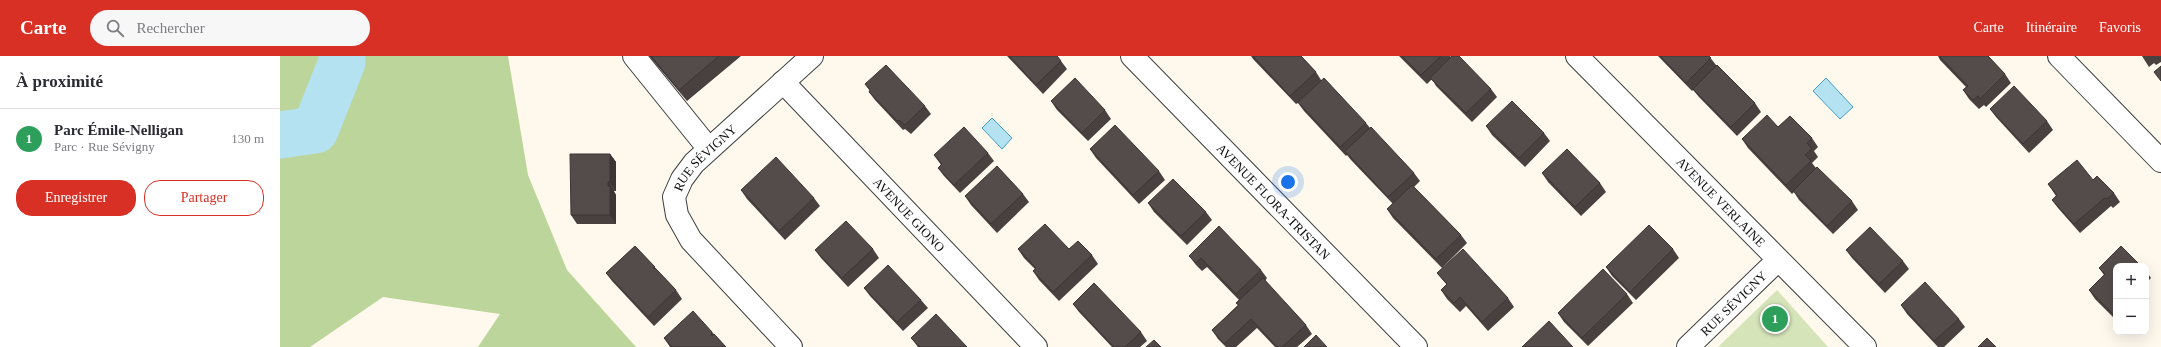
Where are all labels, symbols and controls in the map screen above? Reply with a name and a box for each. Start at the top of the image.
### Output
search box [90,10,370,46]
text: Carte [20,17,66,38]
icon: search [104,17,126,39]
text: Rechercher [136,20,205,36]
text: Carte [1973,20,2004,35]
text: Itinéraire [2026,20,2077,35]
text: Favoris [2099,20,2141,35]
text: À proximité [16,72,103,91]
street label: RUE SÉVIGNY [670,121,740,193]
text: Parc Émile-Nelligan [54,122,183,138]
text: 1 [26,131,32,146]
text: 130 m [231,131,264,146]
text: Parc · Rue Sévigny [54,139,155,154]
street label: AVENUE FLORA-TRISTAN [1214,140,1334,263]
street label: AVENUE VERLAINE [1674,154,1769,250]
your location [1278,172,1298,192]
street label: AVENUE GIONO [870,174,948,255]
button: Enregistrer [16,180,136,216]
button: Partager [144,180,264,216]
map controls [2113,263,2149,335]
button: + [2113,263,2149,299]
street label: RUE SÉVIGNY [1697,267,1770,339]
button: − [2113,299,2149,335]
pin: 1 [1762,304,1788,334]

